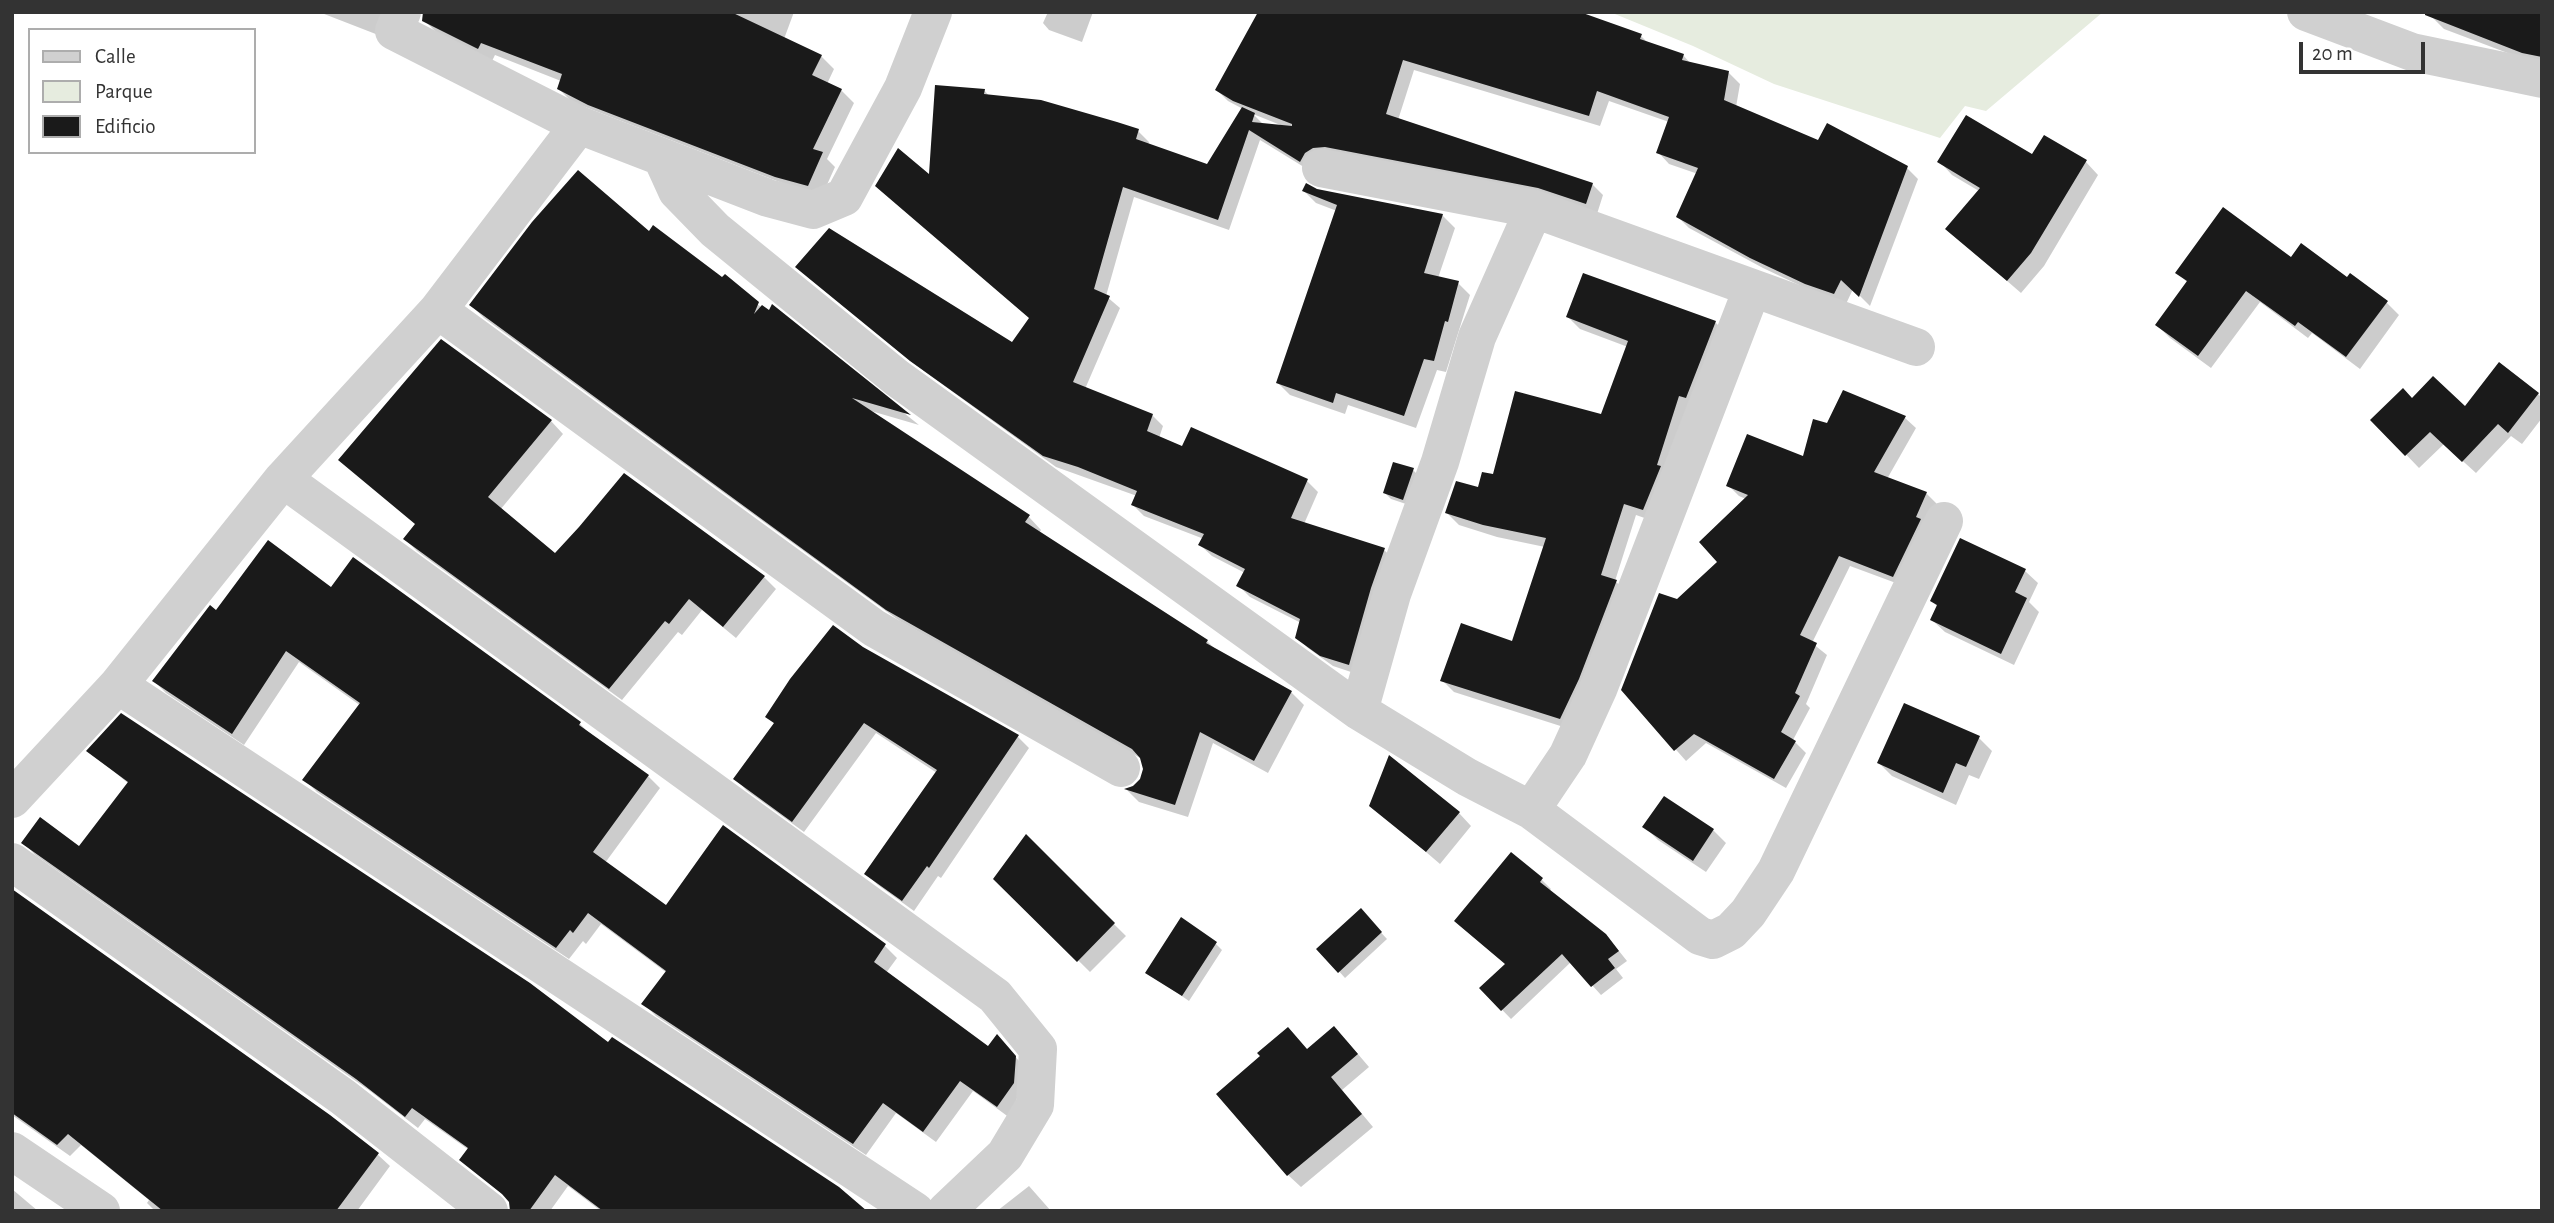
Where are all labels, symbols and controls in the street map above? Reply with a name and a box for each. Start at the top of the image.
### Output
legend [28,28,256,154]
scale bar [2302,28,2428,72]
text: 20 m [2312,43,2353,64]
text: Calle [95,46,136,67]
text: Parque [95,81,153,102]
text: Edificio [95,116,156,137]

